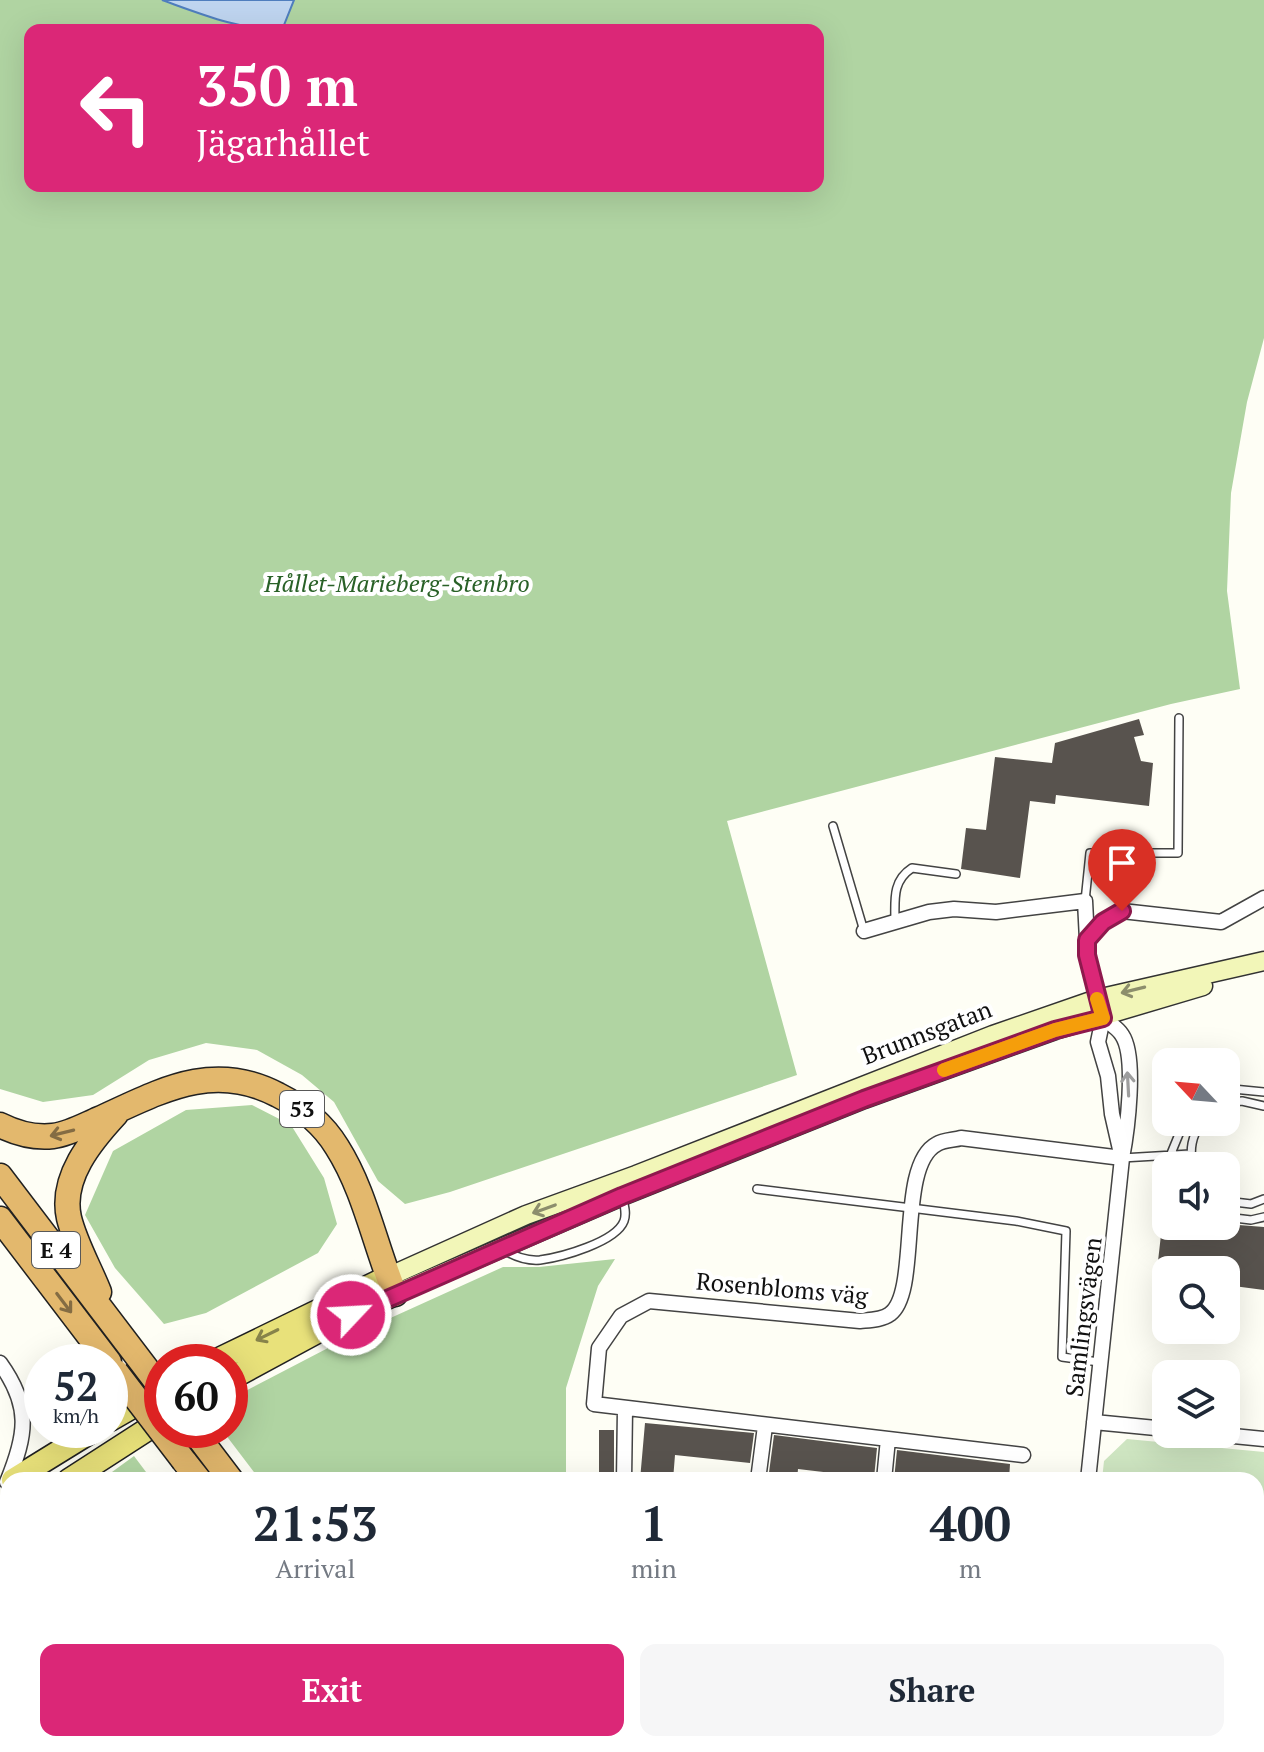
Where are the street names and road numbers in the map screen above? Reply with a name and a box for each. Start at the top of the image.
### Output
street label: Brunnsgatan [857,993,996,1071]
road number: 53 [280,1091,324,1127]
road number: E 4 [32,1232,80,1268]
street label: Samlingsvägen [1057,1235,1109,1399]
street label: Rosenbloms väg [695,1265,870,1311]

